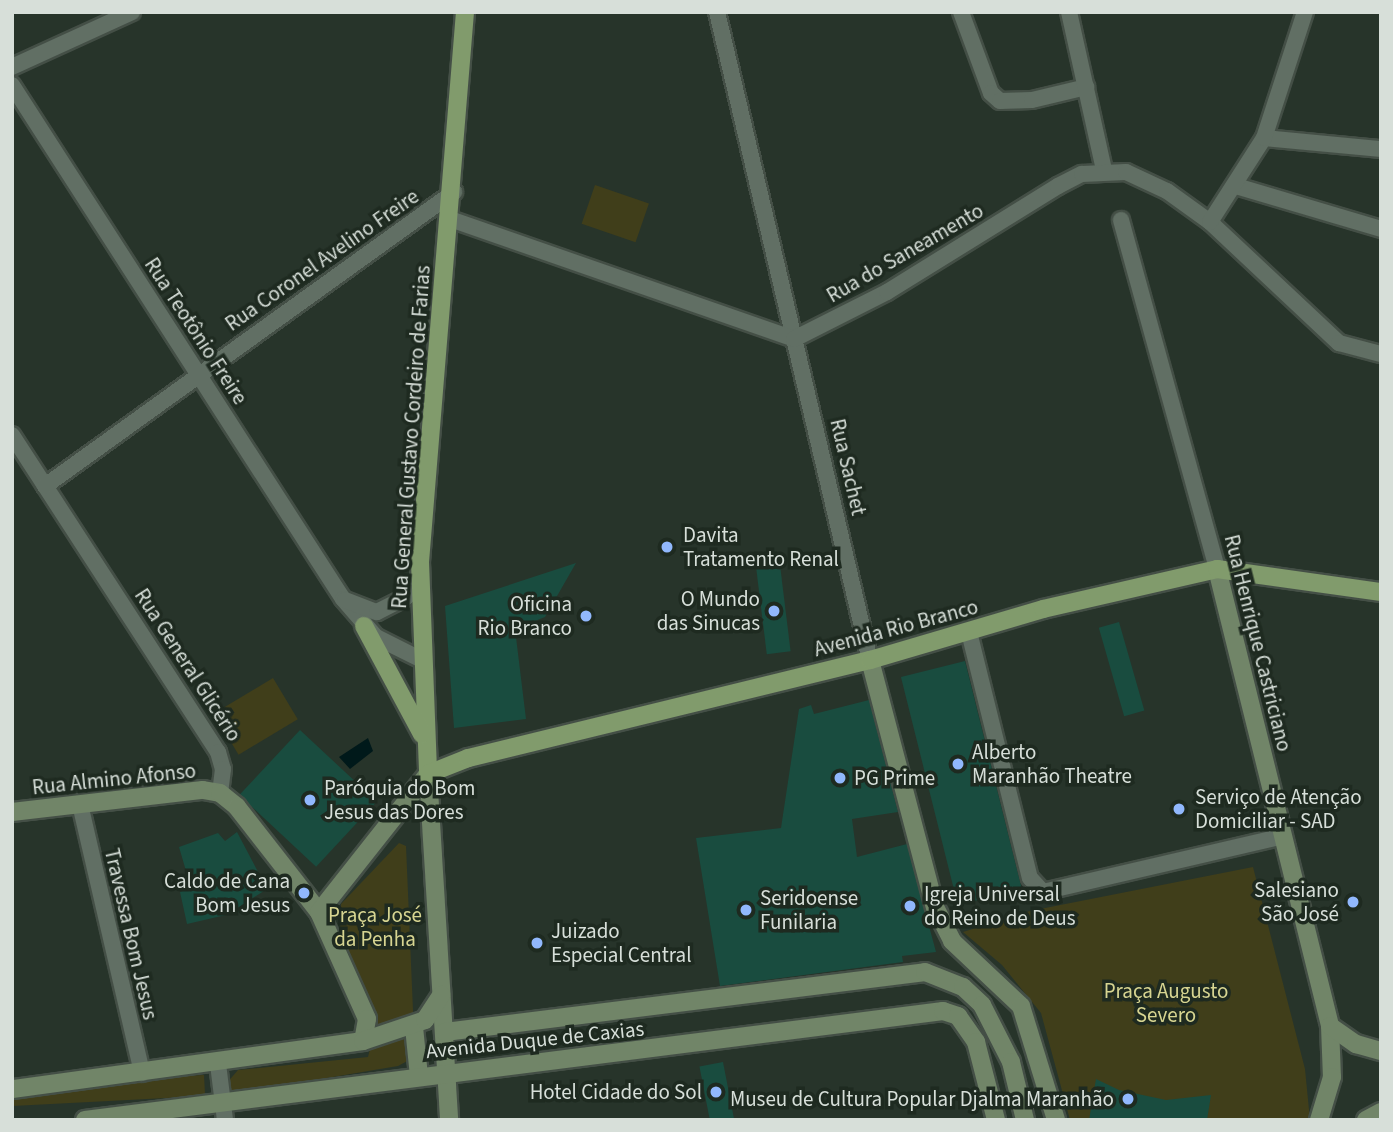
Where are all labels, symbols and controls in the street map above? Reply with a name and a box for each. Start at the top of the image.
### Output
street label: Rua Coronel Avelino Freire [220,184,424,336]
street label: Rua do Saneamento [822,198,988,308]
street label: Rua Teotônio Freire [139,253,253,409]
street label: Rua General Gustavo Cordeiro de Farias [386,264,436,610]
street label: Rua Sachet [825,416,871,518]
place label: Davita Tratamento Renal [683,522,839,572]
street label: Rua Henrique Castriciano [1219,532,1297,754]
marker: Davita Tratamento Renal [657,537,677,557]
street label: Rua General Glicério [129,584,247,746]
place label: O Mundo das Sinucas [657,586,760,636]
place label: Oficina Rio Branco [478,591,572,641]
street label: Avenida Rio Branco [811,594,981,662]
marker: O Mundo das Sinucas [766,603,782,619]
marker: Oficina Rio Branco [578,608,594,624]
place label: Alberto Maranhão Theatre [972,739,1132,789]
marker: Alberto Maranhão Theatre [950,756,966,772]
street label: Rua Almino Afonso [31,758,197,800]
place label: PG Prime [854,765,935,791]
marker: PG Prime [832,770,848,786]
place label: Paróquia do Bom Jesus das Dores [324,775,475,825]
place label: Serviço de Atenção Domiciliar - SAD [1195,784,1362,834]
marker: Paróquia do Bom Jesus das Dores [302,792,318,808]
marker: Serviço de Atenção Domiciliar - SAD [1169,799,1189,819]
street label: Travessa Bom Jesus [99,846,163,1022]
place label: Caldo de Cana Bom Jesus [164,868,290,918]
place label: Salesiano São José [1254,877,1339,927]
place label: Igreja Universal do Reino de Deus [924,881,1075,931]
marker: Caldo de Cana Bom Jesus [296,885,312,901]
place label: Seridoense Funilaria [760,885,858,935]
marker: Salesiano São José [1345,894,1361,910]
marker: Igreja Universal do Reino de Deus [902,898,918,914]
park label: Praça José da Penha [328,902,422,952]
marker: Seridoense Funilaria [738,902,754,918]
place label: Juizado Especial Central [551,918,692,968]
marker: Juizado Especial Central [529,935,545,951]
park label: Praça Augusto Severo [1104,978,1228,1028]
street label: Avenida Duque de Caxias [425,1016,645,1064]
place label: Hotel Cidade do Sol [530,1079,702,1105]
marker: Hotel Cidade do Sol [708,1084,724,1100]
place label: Museu de Cultura Popular Djalma Maranhão [730,1086,1114,1112]
marker: Museu de Cultura Popular Djalma Maranhão [1120,1091,1136,1107]

